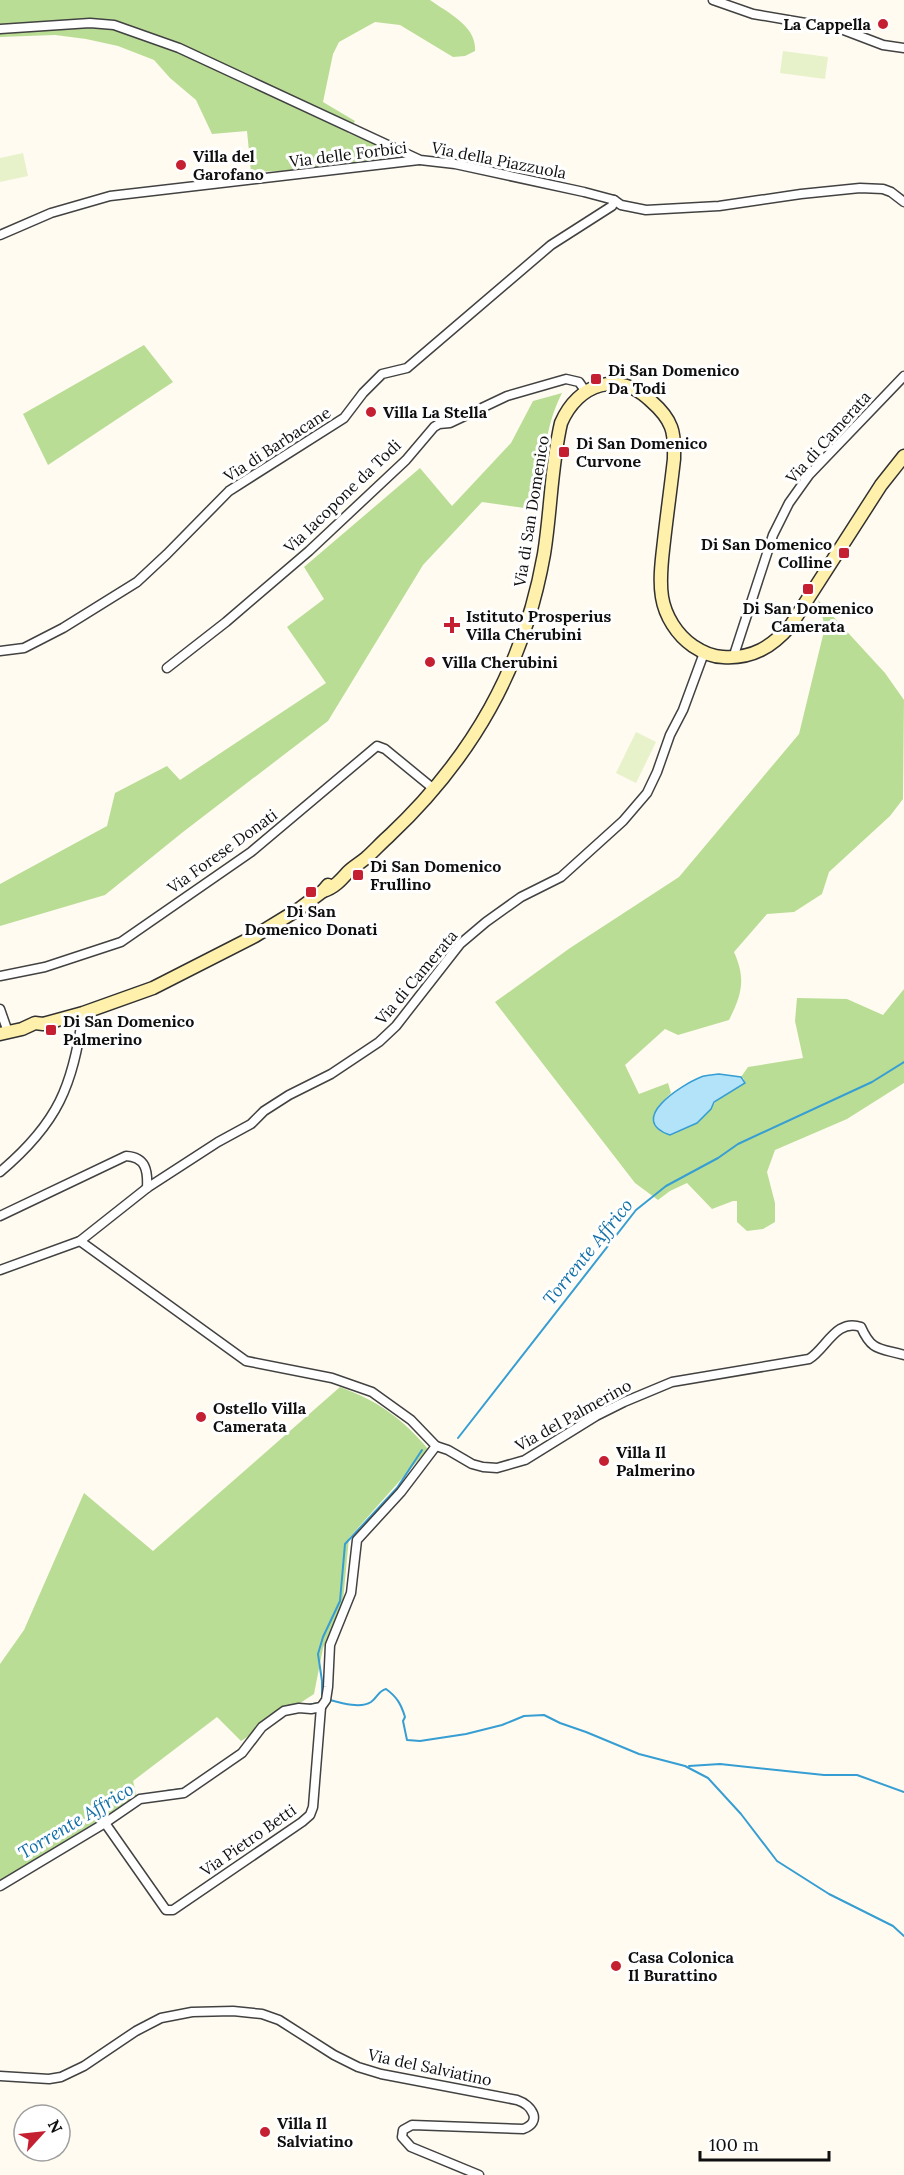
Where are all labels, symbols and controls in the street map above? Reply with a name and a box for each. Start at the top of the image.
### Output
place label: La Cappella [783,14,872,34]
marker: La Cappella [876,17,890,31]
street label: Via delle Forbici [287,137,408,171]
street label: Via della Piazzuola [429,137,568,183]
place label: Villa del Garofano [193,146,264,184]
marker: Villa del Garofano [174,158,188,172]
place label: Di San Domenico Da Todi [608,360,739,398]
marker: Di San Domenico Da Todi [589,372,603,386]
street label: Via di Camerata [781,387,875,488]
street label: Via di Barbacane [219,402,334,486]
place label: Villa La Stella [383,402,488,422]
marker: Villa La Stella [364,405,378,419]
place label: Di San Domenico Curvone [576,433,707,471]
street label: Via di San Domenico [509,434,553,589]
street label: Via Iacopone da Todi [279,435,405,558]
marker: Di San Domenico Curvone [557,445,571,459]
place label: Di San Domenico Colline [701,534,832,572]
marker: Di San Domenico Colline [837,546,851,560]
marker: Di San Domenico Camerata [801,582,815,596]
place label: Di San Domenico Camerata [742,598,874,636]
place label: Istituto Prosperius Villa Cherubini [466,606,611,644]
marker: Istituto Prosperius Villa Cherubini [443,616,461,634]
place label: Villa Cherubini [442,652,558,672]
marker: Villa Cherubini [423,655,437,669]
street label: Via Forese Donati [162,805,281,898]
place label: Di San Domenico Frullino [370,856,501,894]
marker: Di San Domenico Frullino [351,868,365,882]
marker: Di San Domenico Donati [304,885,318,899]
place label: Di San Domenico Donati [244,901,378,939]
street label: Via di Camerata [370,926,461,1029]
place label: Di San Domenico Palmerino [63,1011,194,1049]
marker: Di San Domenico Palmerino [44,1023,58,1037]
water label: Torrente Affrico [538,1194,638,1310]
street label: Via del Palmerino [511,1375,635,1456]
place label: Ostello Villa Camerata [213,1398,307,1436]
marker: Ostello Villa Camerata [194,1410,208,1424]
place label: Villa Il Palmerino [616,1442,695,1480]
marker: Villa Il Palmerino [597,1454,611,1468]
water label: Torrente Affrico [14,1777,138,1864]
street label: Via Pietro Betti [196,1800,300,1881]
place label: Casa Colonica Il Burattino [628,1947,735,1985]
marker: Casa Colonica Il Burattino [609,1959,623,1973]
street label: Via del Salviatino [365,2044,494,2090]
north arrow [12,2103,72,2163]
place label: Villa Il Salviatino [277,2113,353,2151]
text: N [44,2116,67,2136]
scale bar [700,2124,829,2162]
marker: Villa Il Salviatino [258,2125,272,2139]
text: 100 m [709,2133,759,2156]

